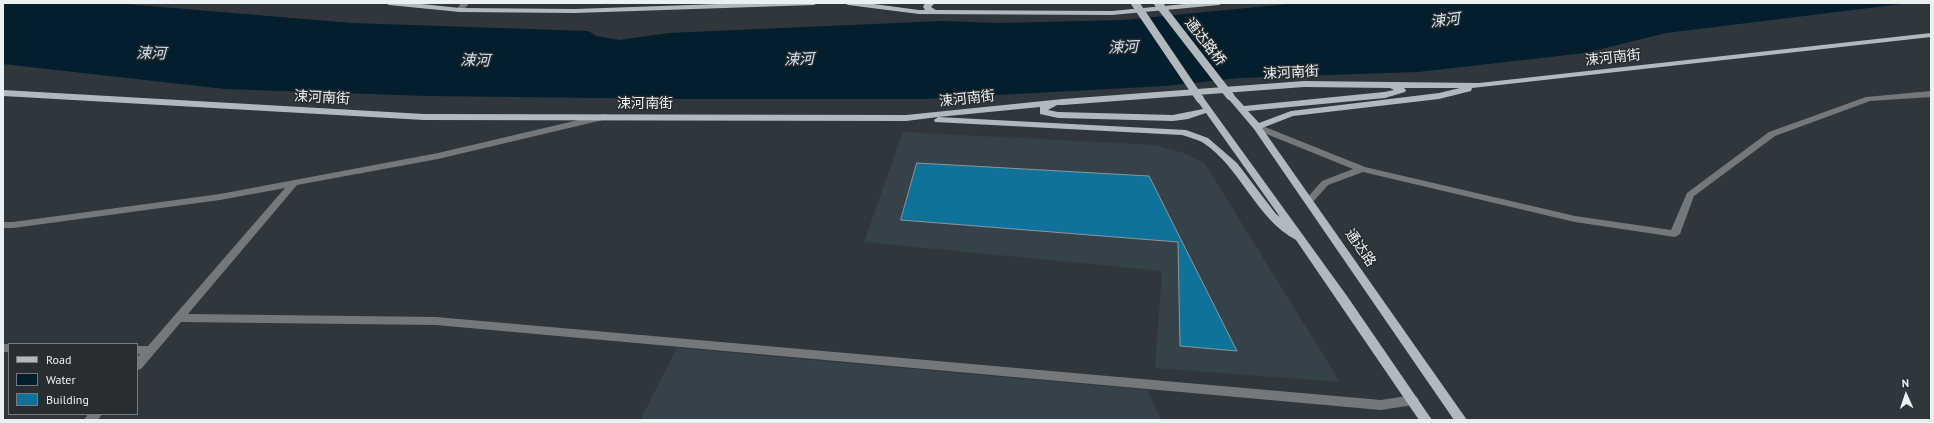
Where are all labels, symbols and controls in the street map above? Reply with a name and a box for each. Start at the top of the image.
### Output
water label: 涑河 [1429,10,1461,32]
street label: 通达路桥 [1181,15,1229,69]
water label: 涑河 [1108,38,1138,58]
water label: 涑河 [136,45,166,63]
street label: 涑河南街 [1584,47,1642,69]
water label: 涑河 [784,50,814,70]
water label: 涑河 [460,52,490,70]
street label: 涑河南街 [1263,63,1319,83]
street label: 涑河南街 [294,88,350,108]
street label: 涑河南街 [938,88,996,110]
street label: 涑河南街 [617,96,673,112]
street label: 通达路 [1341,226,1379,270]
legend [8,343,138,415]
text: Road [46,352,71,367]
text: Water [46,372,76,387]
north arrow [1886,375,1926,415]
text: N [1901,376,1909,390]
text: Building [46,392,89,407]

